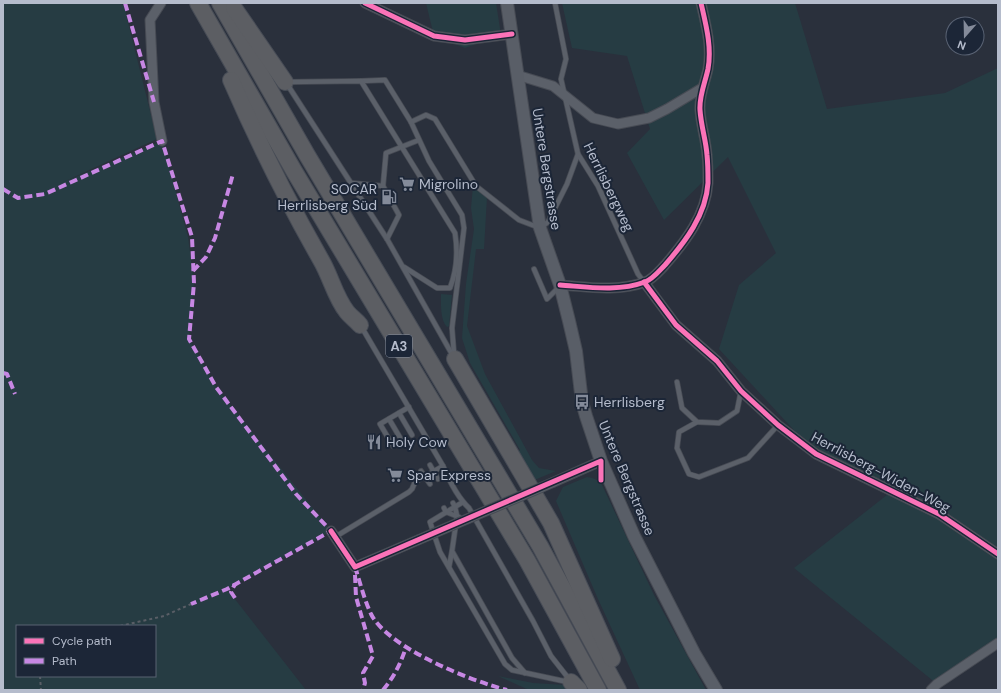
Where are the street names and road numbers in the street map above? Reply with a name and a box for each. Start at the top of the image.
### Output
street label: Untere Bergstrasse [528,107,566,231]
street label: Herrlisbergweg [580,139,638,235]
road number: A3 [386,335,412,357]
street label: Untere Bergstrasse [595,418,659,538]
street label: Herrlisberg-Widen-Weg [808,428,954,516]

